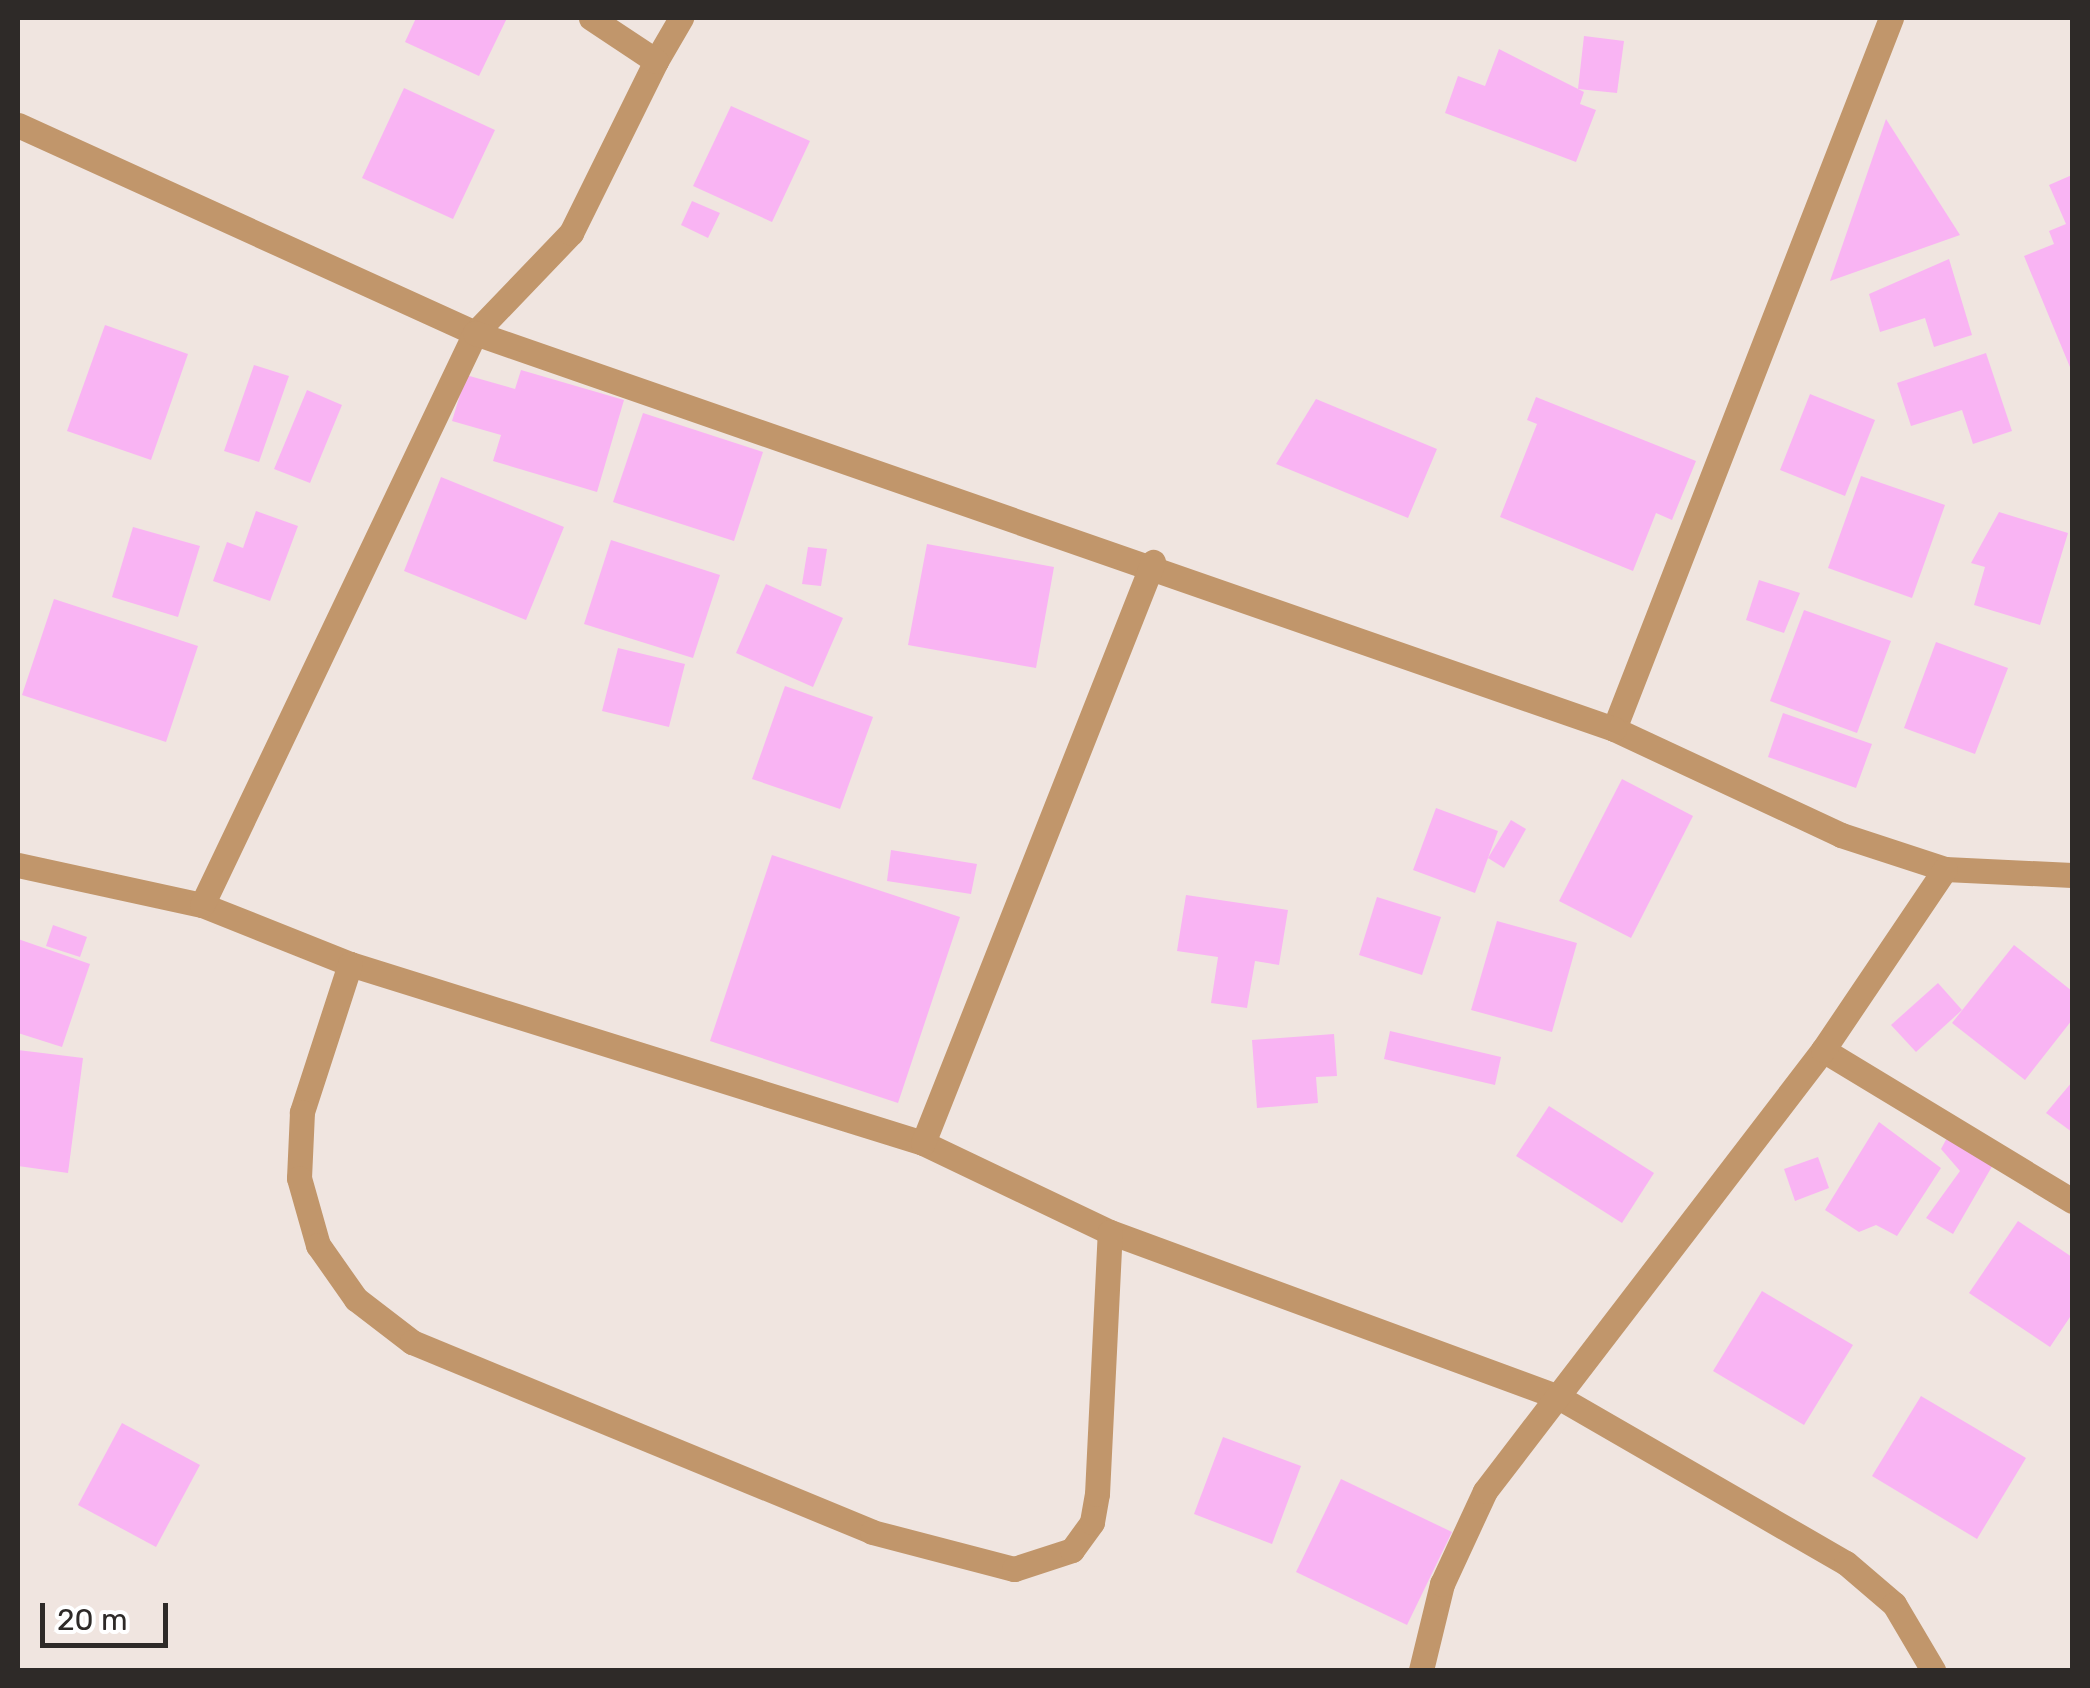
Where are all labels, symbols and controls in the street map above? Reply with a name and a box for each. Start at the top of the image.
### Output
scale bar [45,1583,172,1645]
text: 20 m [57,1602,128,1638]

